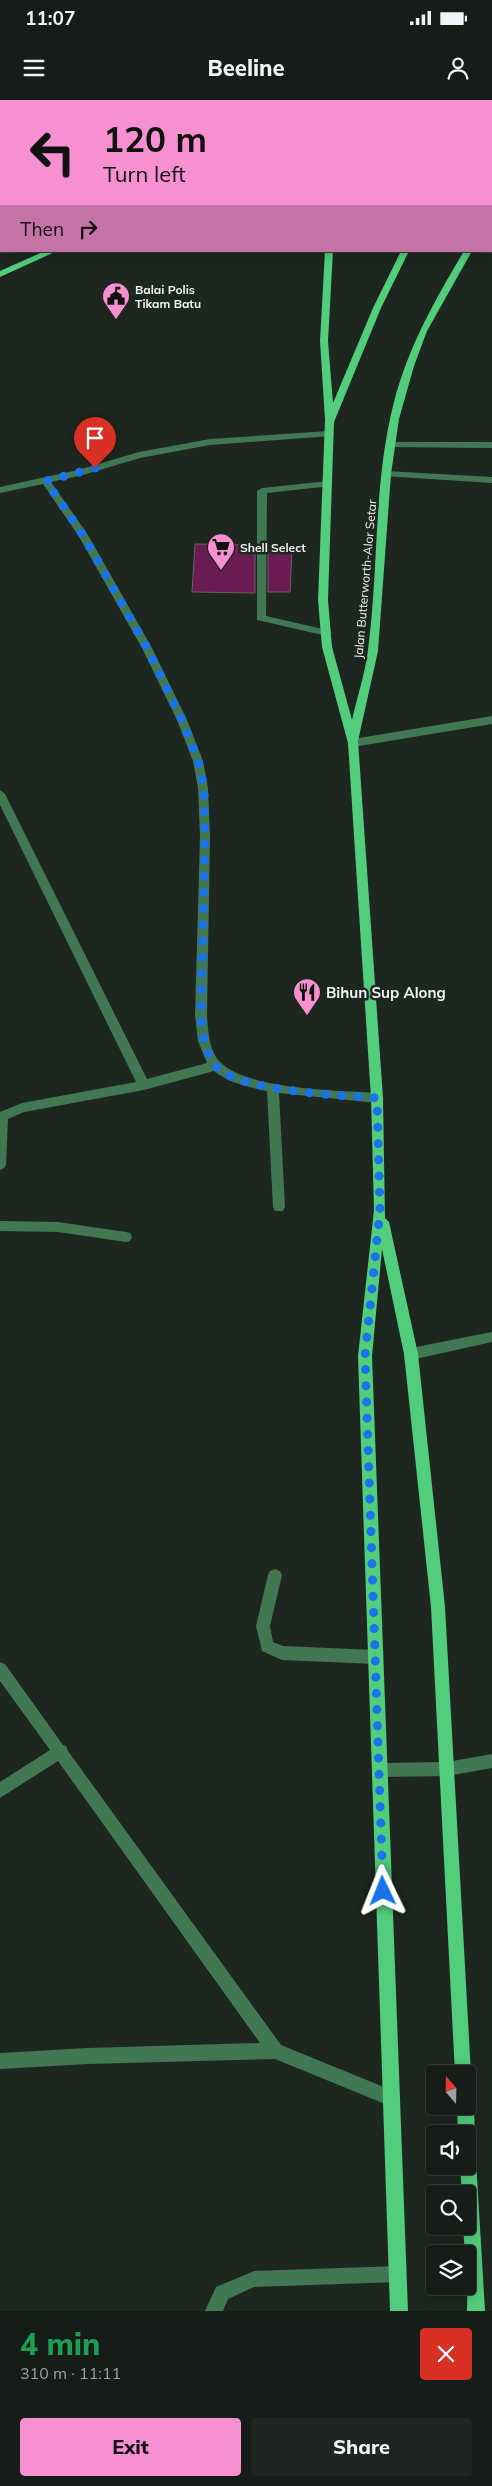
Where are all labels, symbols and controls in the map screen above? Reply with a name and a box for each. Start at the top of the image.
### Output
text: 11:07 [25,6,75,30]
icon: menu [20,54,48,82]
text: Beeline [207,54,285,82]
icon: person [444,54,472,82]
text: 120 m [103,117,207,161]
icon: left [20,120,85,185]
text: Turn left [103,160,186,188]
icon: right [74,215,102,243]
text: Then [20,217,64,241]
public building icon: Balai Polis Tikam Batu [101,281,131,320]
place label: Balai Polis Tikam Batu [135,282,201,311]
pin [74,417,116,468]
icon: arrive [81,424,109,452]
street label: Jalan Butterworth-Alor Setar [351,498,379,659]
supermarket icon: Shell Select [206,532,236,571]
place label: Shell Select [240,540,306,555]
restaurant icon: Bihun Sup Along [292,977,322,1016]
place label: Bihun Sup Along [326,983,446,1002]
position arrow [356,1864,408,1916]
north arrow [426,2065,476,2115]
map controls [426,2065,476,2295]
button: sound [426,2125,476,2175]
button: search [426,2185,476,2235]
button: layers [426,2245,476,2295]
text: 4 min [20,2325,100,2363]
button: close [420,2328,472,2380]
text: 310 m · 11:11 [20,2363,121,2383]
button: Exit [20,2418,241,2476]
button: Share [251,2418,472,2476]

